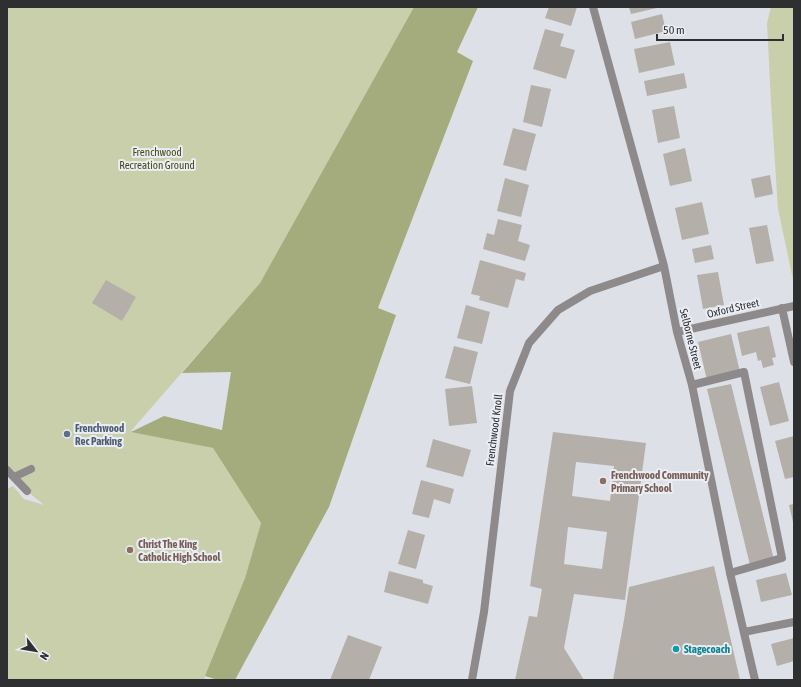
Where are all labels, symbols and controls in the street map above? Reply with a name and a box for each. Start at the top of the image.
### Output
scale bar [657,16,783,42]
text: 50 m [663,23,685,37]
park label: Frenchwood Recreation Ground [119,146,195,171]
street label: Oxford Street [706,296,760,320]
street label: Selborne Street [678,307,704,371]
street label: Frenchwood Knoll [484,393,504,467]
place label: Frenchwood Rec Parking [75,422,124,447]
marker: Frenchwood Rec Parking [62,429,72,439]
place label: Frenchwood Community Primary School [611,469,709,494]
marker: Frenchwood Community Primary School [598,476,608,486]
place label: Christ The King Catholic High School [138,538,222,563]
marker: Christ The King Catholic High School [125,545,135,555]
north arrow [16,631,56,671]
place label: Stagecoach [684,643,730,655]
marker: Stagecoach [671,644,681,654]
text: N [38,650,51,662]

